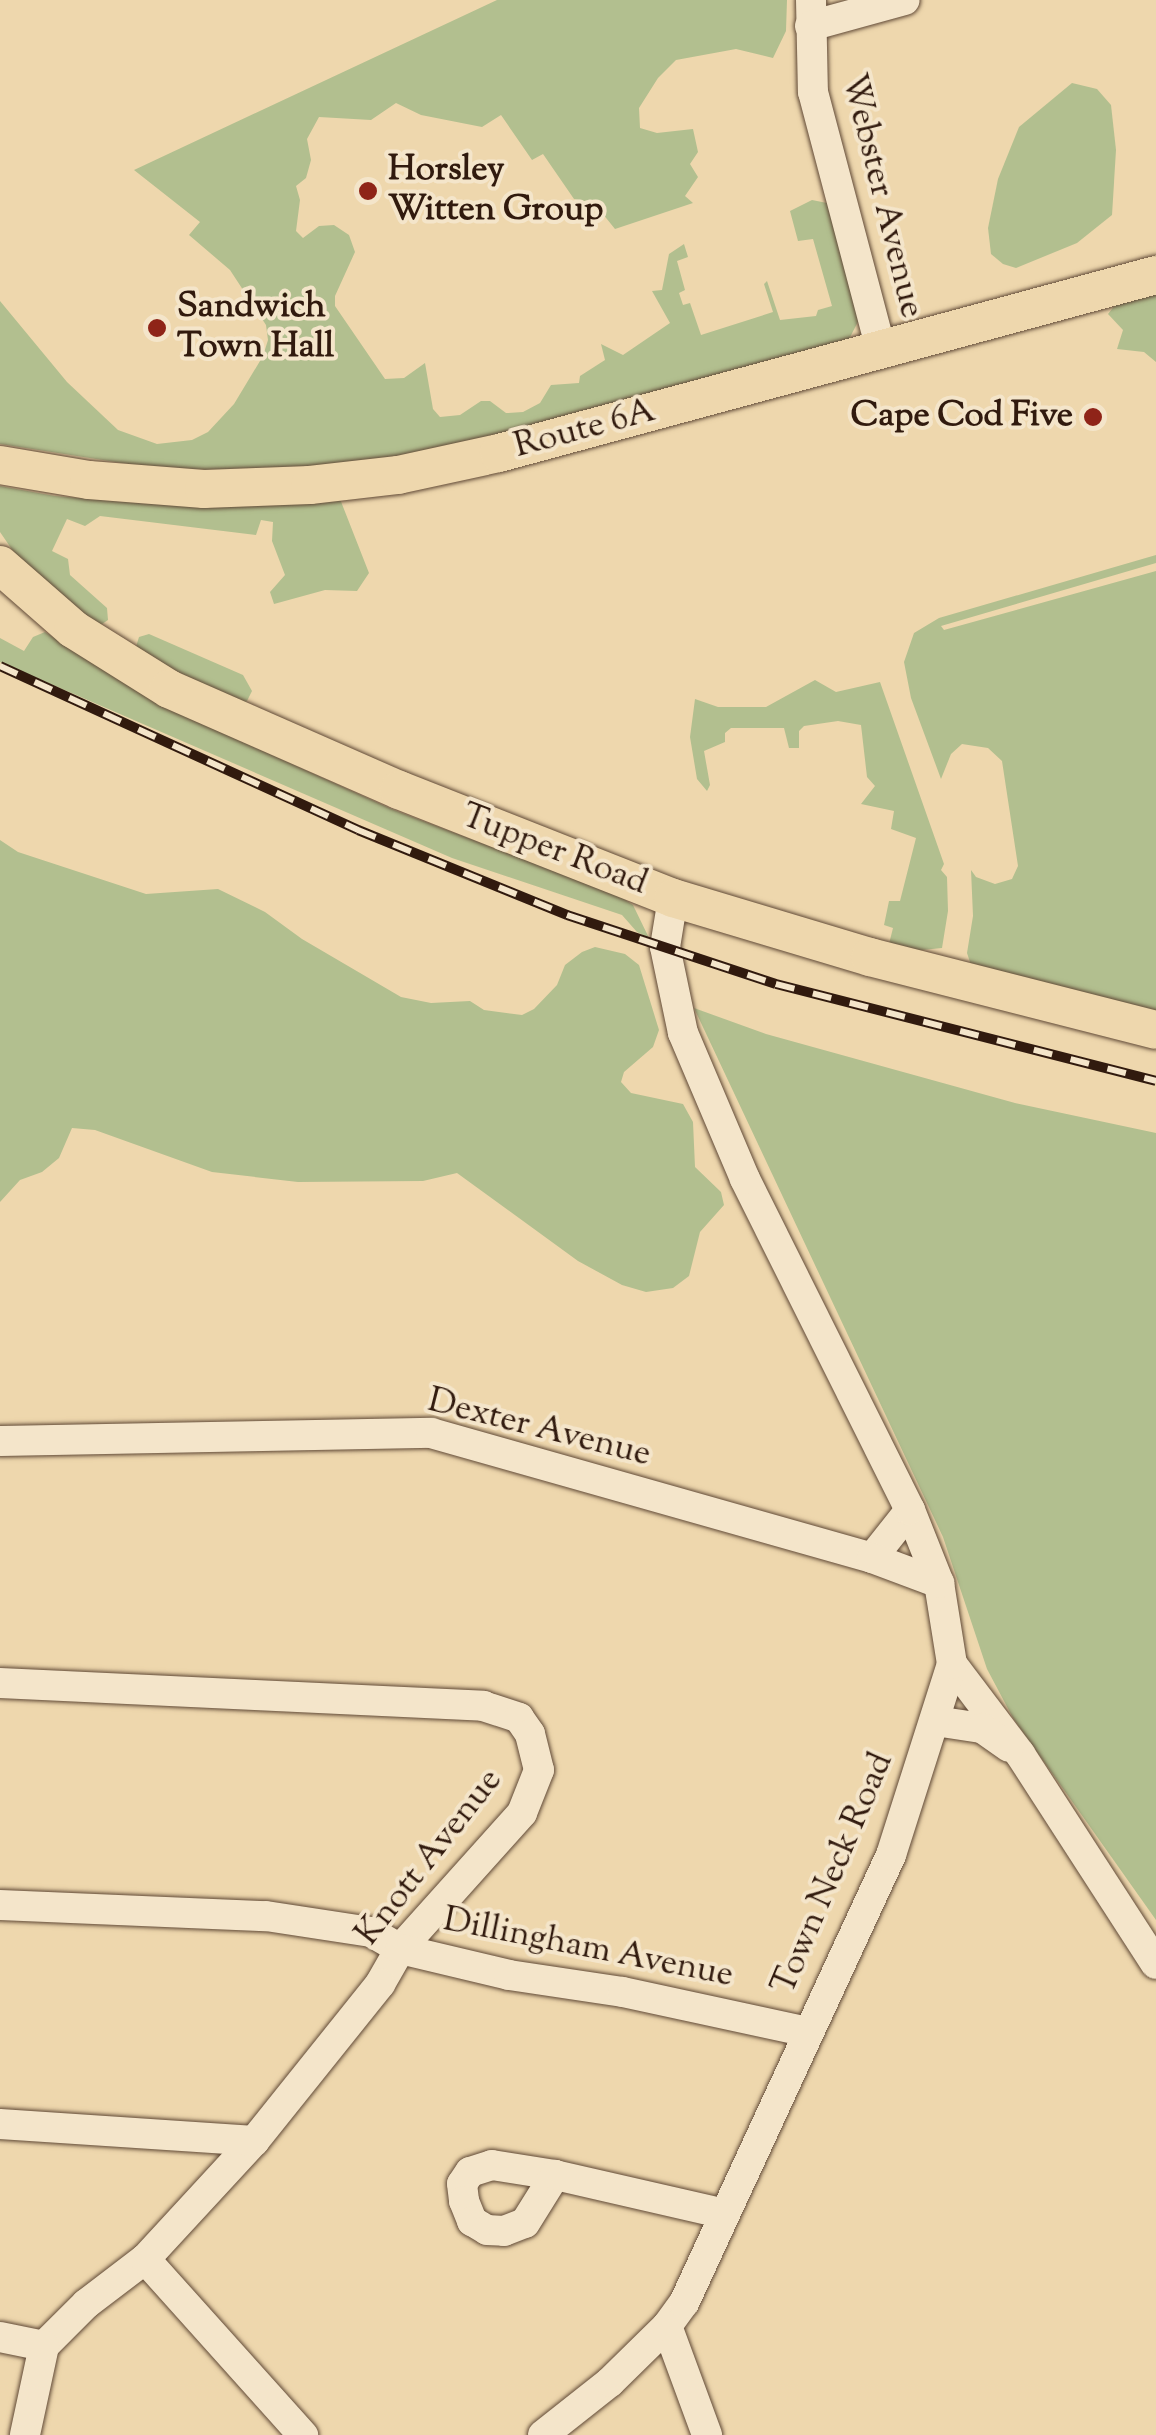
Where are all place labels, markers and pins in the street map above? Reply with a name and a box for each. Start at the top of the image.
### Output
place label: Horsley Witten Group [388,150,603,232]
marker: Horsley Witten Group [357,180,379,202]
place label: Sandwich Town Hall [177,287,334,369]
marker: Sandwich Town Hall [146,317,168,339]
place label: Cape Cod Five [850,396,1073,438]
marker: Cape Cod Five [1082,406,1104,428]

